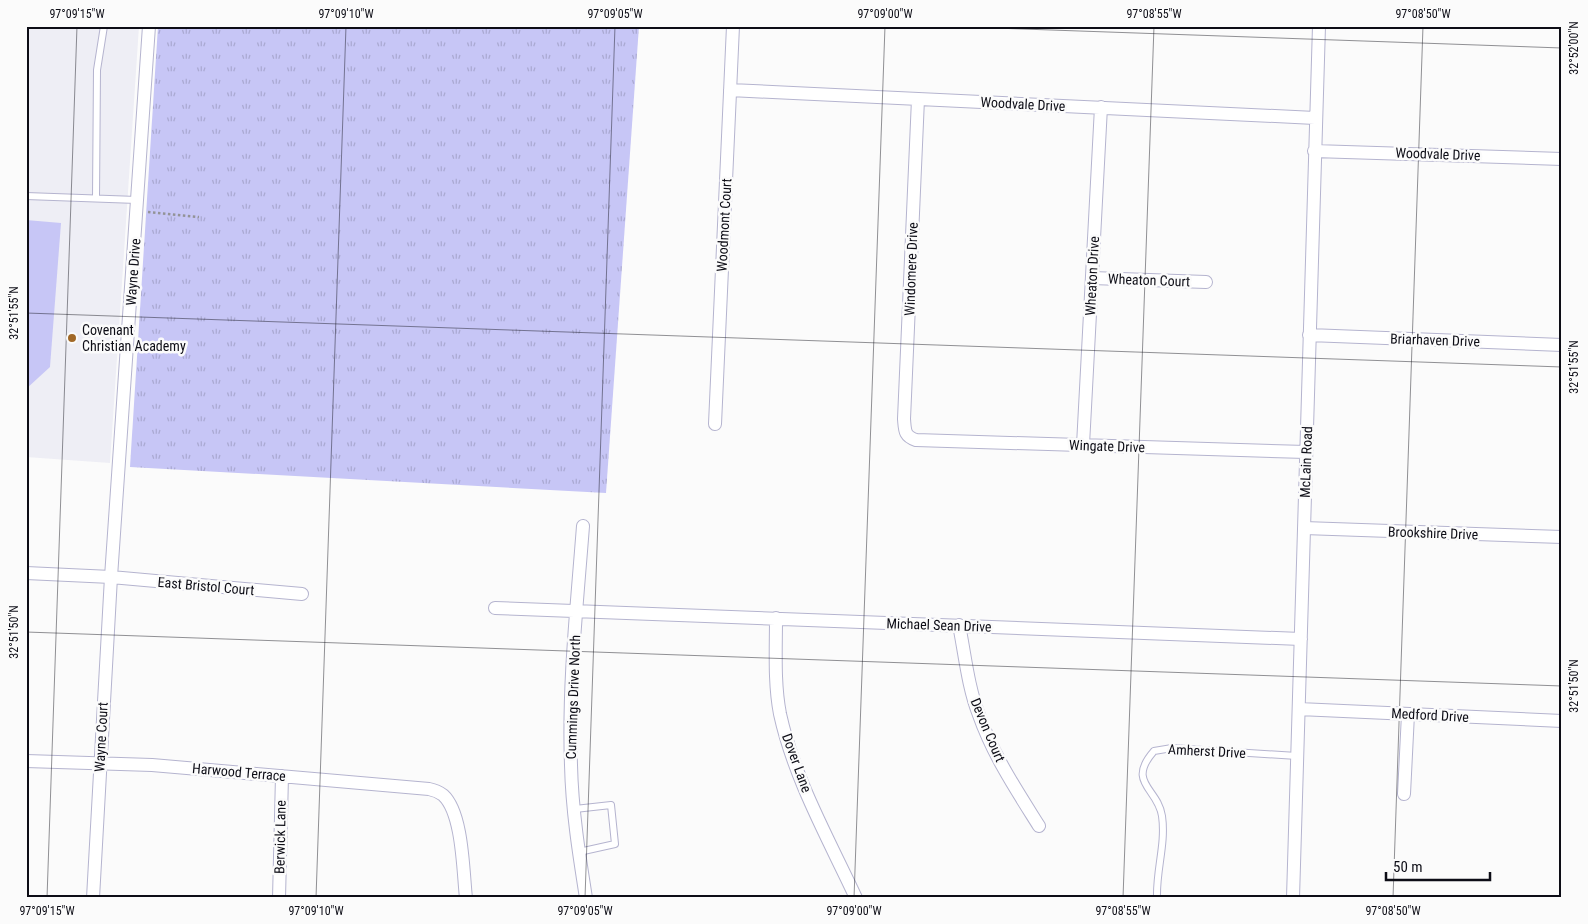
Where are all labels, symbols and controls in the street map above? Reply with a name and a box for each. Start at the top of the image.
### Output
text: 97°09'15"W [49,7,105,21]
text: 97°09'10"W [318,7,374,21]
text: 97°09'05"W [587,7,643,21]
text: 97°09'00"W [857,7,913,21]
text: 97°08'55"W [1126,7,1182,21]
text: 97°08'50"W [1395,7,1451,21]
text: 32°52'00"N [1567,21,1581,75]
street label: Woodvale Drive [980,94,1066,114]
street label: Woodvale Drive [1395,145,1481,163]
street label: Woodmont Court [714,178,734,272]
street label: Windomere Drive [901,222,921,316]
street label: Wheaton Drive [1082,235,1102,316]
street label: Wayne Drive [123,237,143,306]
street label: Wheaton Court [1108,271,1190,289]
text: 32°51'55"N [7,286,21,340]
place label: Covenant Christian Academy [82,322,186,354]
street label: Briarhaven Drive [1390,330,1481,350]
marker: Covenant Christian Academy [66,332,78,344]
text: 32°51'55"N [1567,340,1581,394]
street label: McLain Road [1297,426,1315,498]
street label: Wingate Drive [1069,437,1146,455]
street label: Brookshire Drive [1388,523,1479,543]
street label: East Bristol Court [157,574,255,598]
text: 32°51'50"N [7,605,21,659]
street label: Michael Sean Drive [886,615,992,635]
street label: Cummings Drive North [563,634,583,760]
text: 32°51'50"N [1567,659,1581,713]
street label: Devon Court [967,696,1009,764]
street label: Wayne Court [91,702,111,772]
street label: Medford Drive [1391,705,1470,725]
street label: Dover Lane [779,731,815,795]
street label: Amherst Drive [1168,741,1247,761]
street label: Harwood Terrace [191,760,287,784]
street label: Berwick Lane [271,800,289,874]
scale bar [1386,849,1489,881]
text: 50 m [1393,858,1423,876]
text: 97°09'15"W [19,904,75,918]
text: 97°09'10"W [288,904,344,918]
text: 97°09'05"W [557,904,613,918]
text: 97°09'00"W [826,904,882,918]
text: 97°08'55"W [1095,904,1151,918]
text: 97°08'50"W [1365,904,1421,918]

